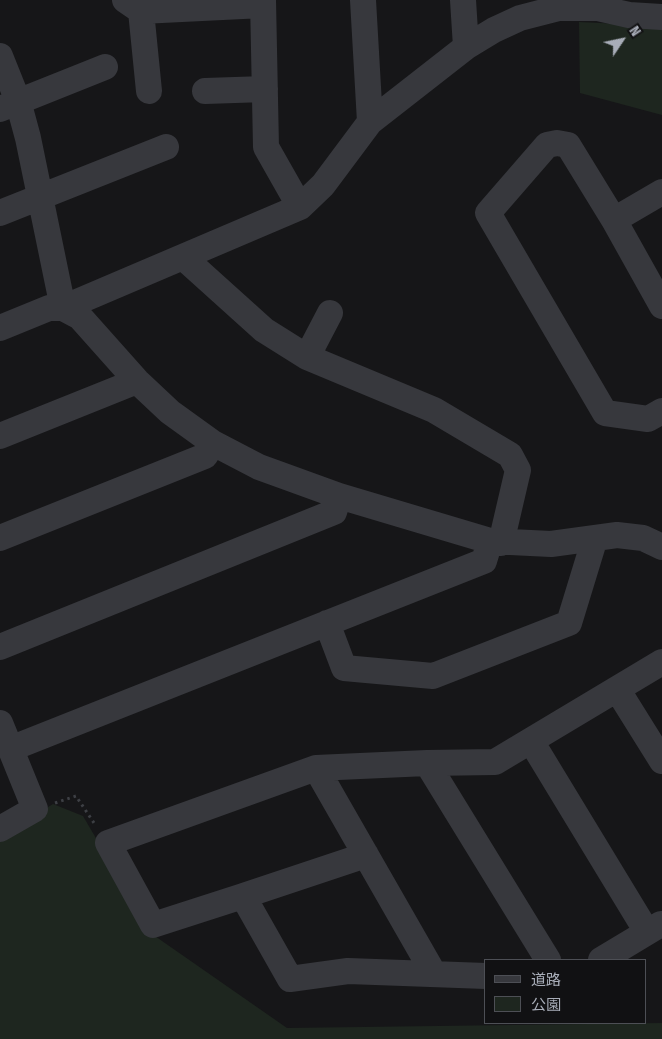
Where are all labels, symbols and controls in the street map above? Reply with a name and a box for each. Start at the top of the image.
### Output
north arrow [597,15,647,65]
text: N [625,23,644,40]
legend [484,959,647,1024]
text: 道路 [531,971,561,989]
text: 公園 [531,996,561,1014]

